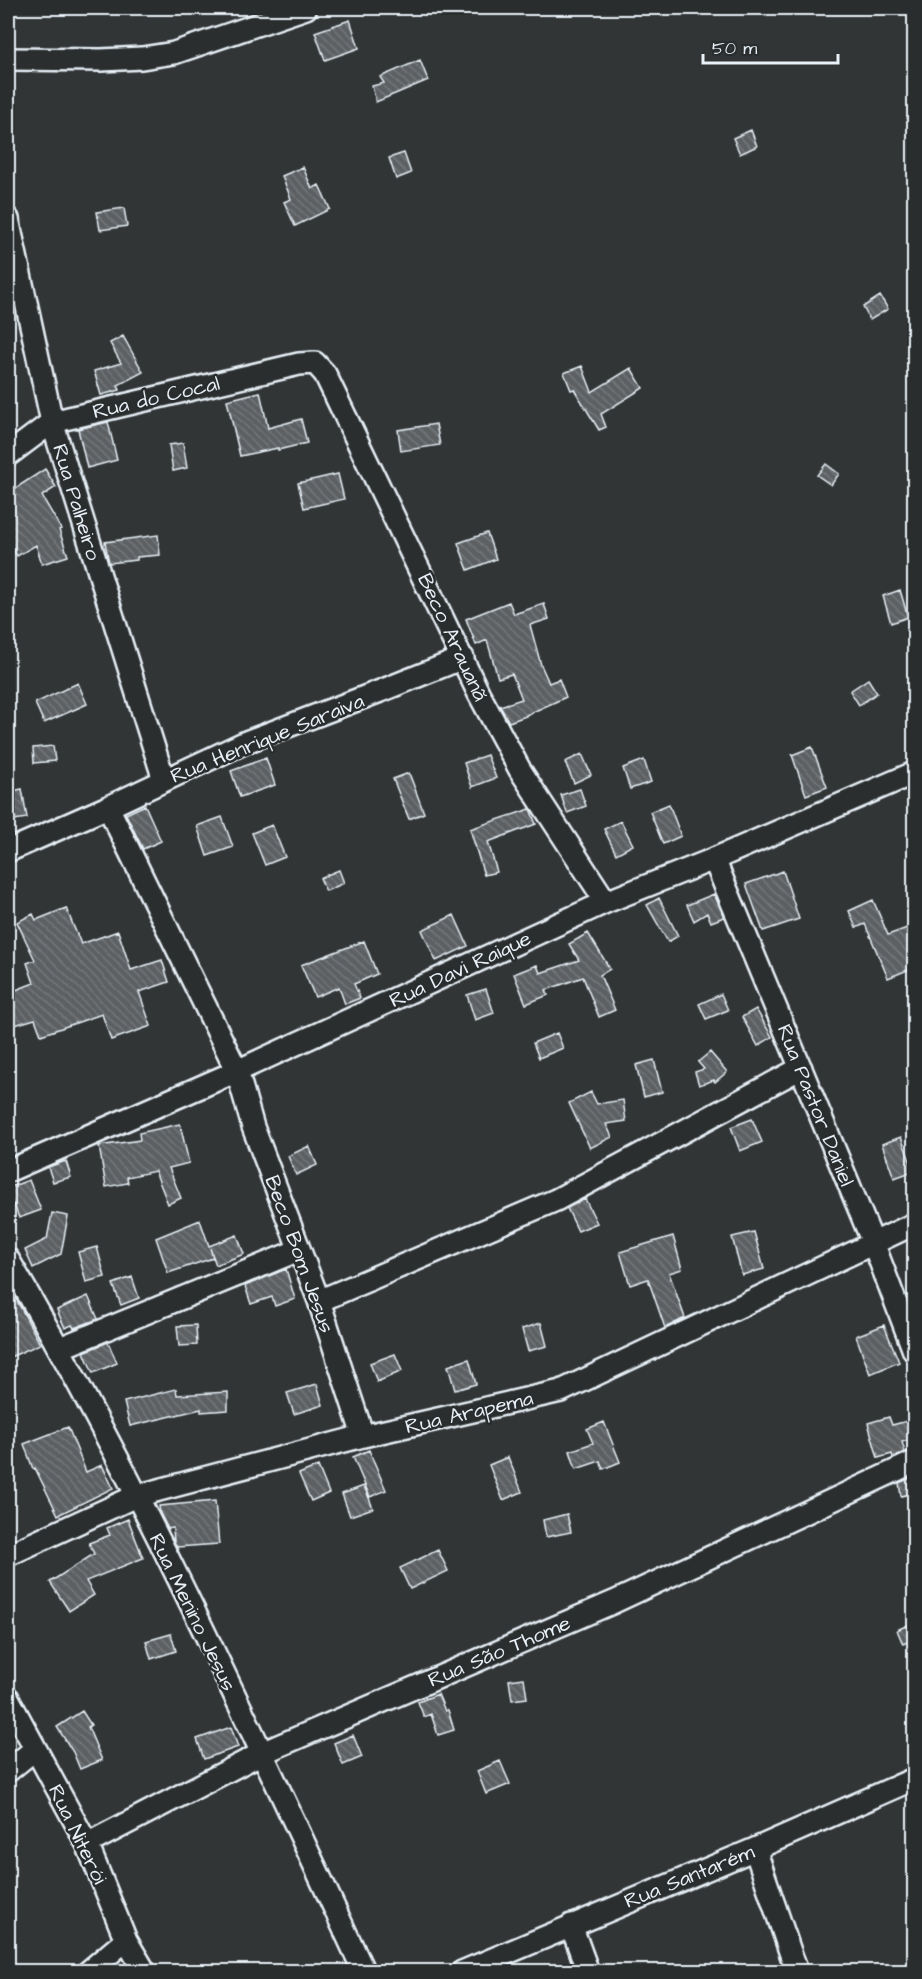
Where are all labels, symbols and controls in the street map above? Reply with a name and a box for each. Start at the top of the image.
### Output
scale bar [703,27,838,65]
text: 50 m [712,36,757,61]
street label: Rua do Cocal [90,369,223,426]
street label: Rua Palheiro [45,440,108,564]
street label: Beco Arauanã [410,569,495,706]
street label: Rua Henrique Saraiva [166,686,369,791]
street label: Rua Davi Raique [385,924,536,1015]
street label: Rua Pastor Daniel [770,1020,861,1190]
street label: Beco Bom Jesus [258,1171,341,1337]
street label: Rua Arapema [402,1384,536,1442]
street label: Rua Menino Jesus [142,1529,243,1696]
street label: Rua São Thome [424,1608,575,1695]
street label: Rua Niterói [41,1780,114,1889]
street label: Rua Santarém [620,1837,759,1916]

